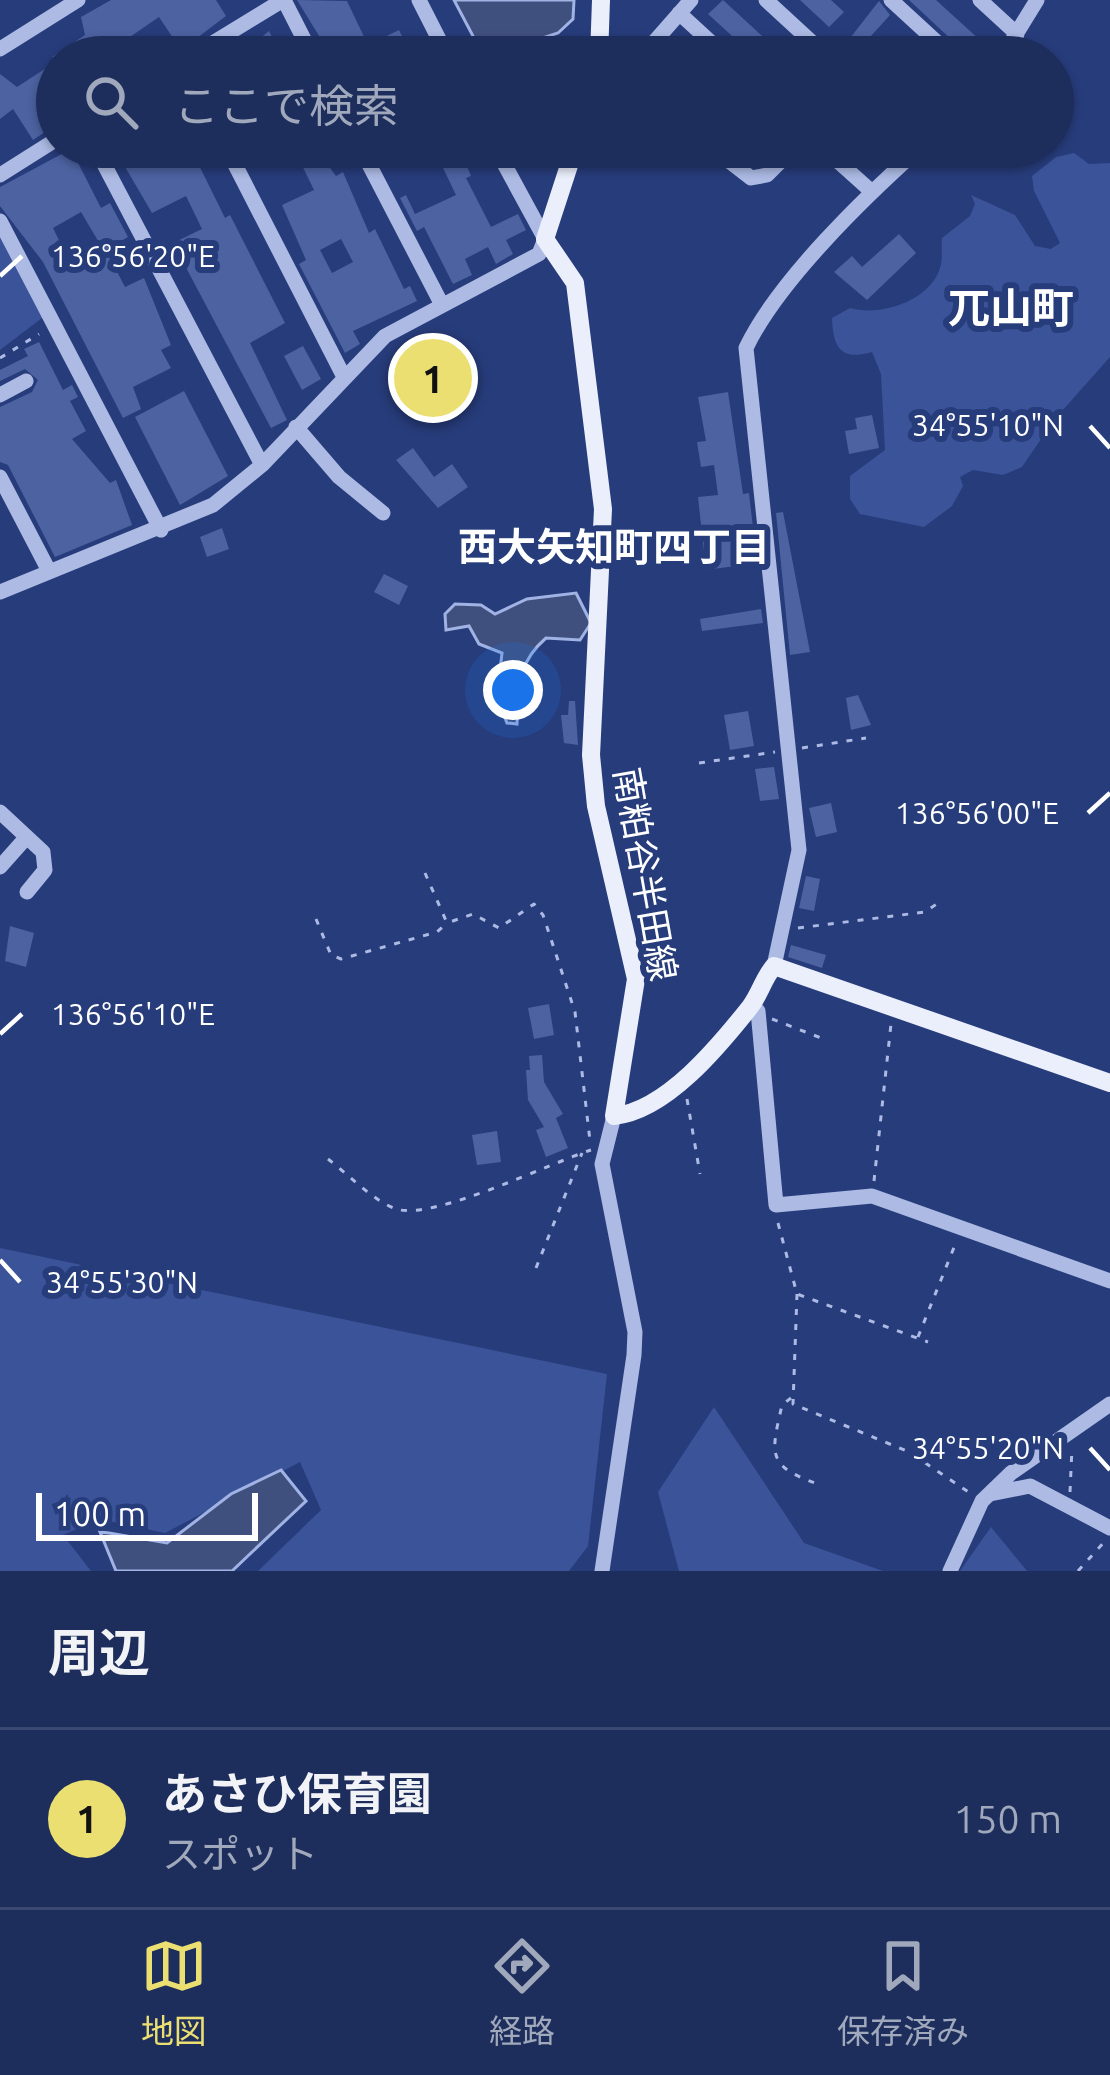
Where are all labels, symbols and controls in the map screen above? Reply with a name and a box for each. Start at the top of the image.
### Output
search box [36,36,1074,168]
icon: search [78,69,144,135]
text: ここで検索 [174,80,399,131]
text: 136°56'20"E [51,239,215,273]
district label: 兀山町 [948,284,1074,331]
pin: 1 [394,333,472,423]
text: 34°55'10"N [912,408,1064,442]
district label: 西大矢知町四丁目 [458,525,770,568]
your location [483,660,543,720]
street label: 南粕谷半田線 [607,764,685,984]
text: 136°56'00"E [895,796,1059,830]
text: 136°56'10"E [51,997,215,1031]
text: 34°55'30"N [46,1265,198,1299]
text: 34°55'20"N [912,1431,1064,1465]
scale bar [36,1487,258,1540]
text: 100 m [54,1495,146,1532]
text: 周辺 [48,1623,150,1681]
text: あさひ保育園 [162,1768,432,1819]
text: 1 [76,1797,98,1840]
text: 150 m [953,1797,1062,1840]
text: スポット [162,1832,318,1875]
tab: 地図 [141,1933,207,2053]
tab: 経路 [489,1933,555,2053]
tab: 保存済み [837,1933,969,2053]

